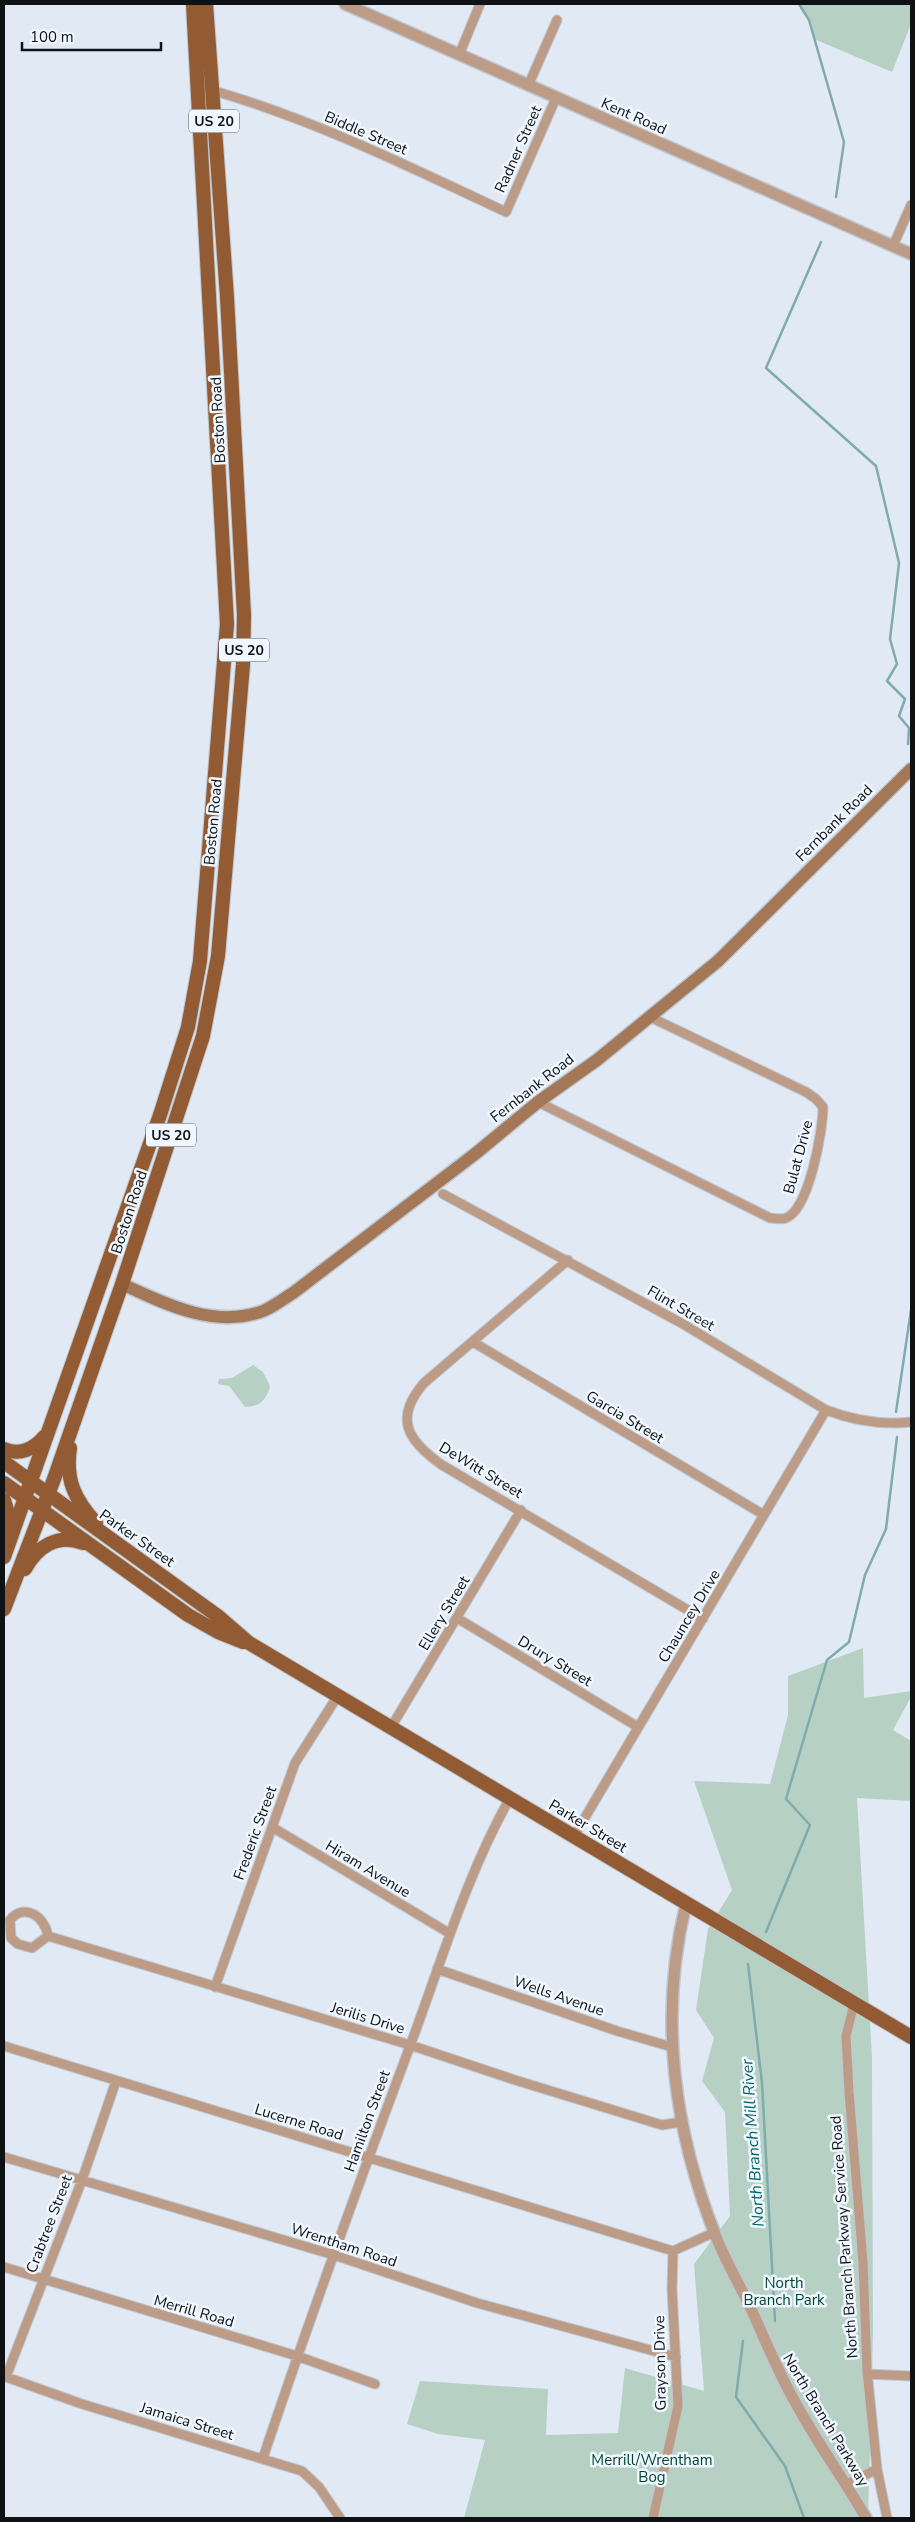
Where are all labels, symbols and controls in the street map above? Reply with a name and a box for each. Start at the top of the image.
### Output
scale bar [22,20,161,52]
text: 100 m [30,27,74,47]
street label: Kent Road [598,93,670,139]
street label: Radner Street [490,102,546,196]
street label: Biddle Street [321,107,411,160]
road number: US 20 [189,110,239,132]
street label: Boston Road [206,376,230,464]
road number: US 20 [219,638,269,662]
street label: Boston Road [199,778,227,866]
street label: Fernbank Road [791,780,877,866]
street label: Fernbank Road [486,1049,578,1127]
street label: Bulat Drive [779,1118,817,1196]
road number: US 20 [146,1124,196,1146]
street label: Boston Road [106,1168,152,1256]
street label: Flint Street [644,1281,719,1336]
street label: Garcia Street [582,1386,668,1448]
street label: DeWitt Street [435,1437,527,1503]
street label: Parker Street [95,1505,179,1572]
street label: Chauncey Drive [653,1566,725,1666]
street label: Ellery Street [414,1571,475,1654]
street label: Drury Street [514,1631,596,1691]
street label: Frederic Street [229,1783,282,1883]
street label: Parker Street [545,1795,631,1858]
street label: Hiram Avenue [322,1836,414,1902]
street label: Wells Avenue [511,1971,607,2021]
street label: Jerilis Drive [328,1997,407,2039]
water label: North Branch Mill River [736,2057,770,2228]
street label: Hamilton Street [339,2067,395,2175]
street label: Lucerne Road [252,2099,346,2145]
street label: North Branch Parkway Service Road [826,2115,862,2359]
street label: Crabtree Street [21,2172,77,2276]
street label: Wrentham Road [288,2218,400,2272]
park label: North Branch Park [743,2273,825,2310]
street label: Merrill Road [152,2290,236,2332]
street label: Grayson Drive [649,2315,671,2411]
street label: North Branch Parkway [778,2350,874,2490]
street label: Jamaica Street [137,2397,237,2445]
park label: Merrill/Wrentham Bog [591,2450,713,2487]

